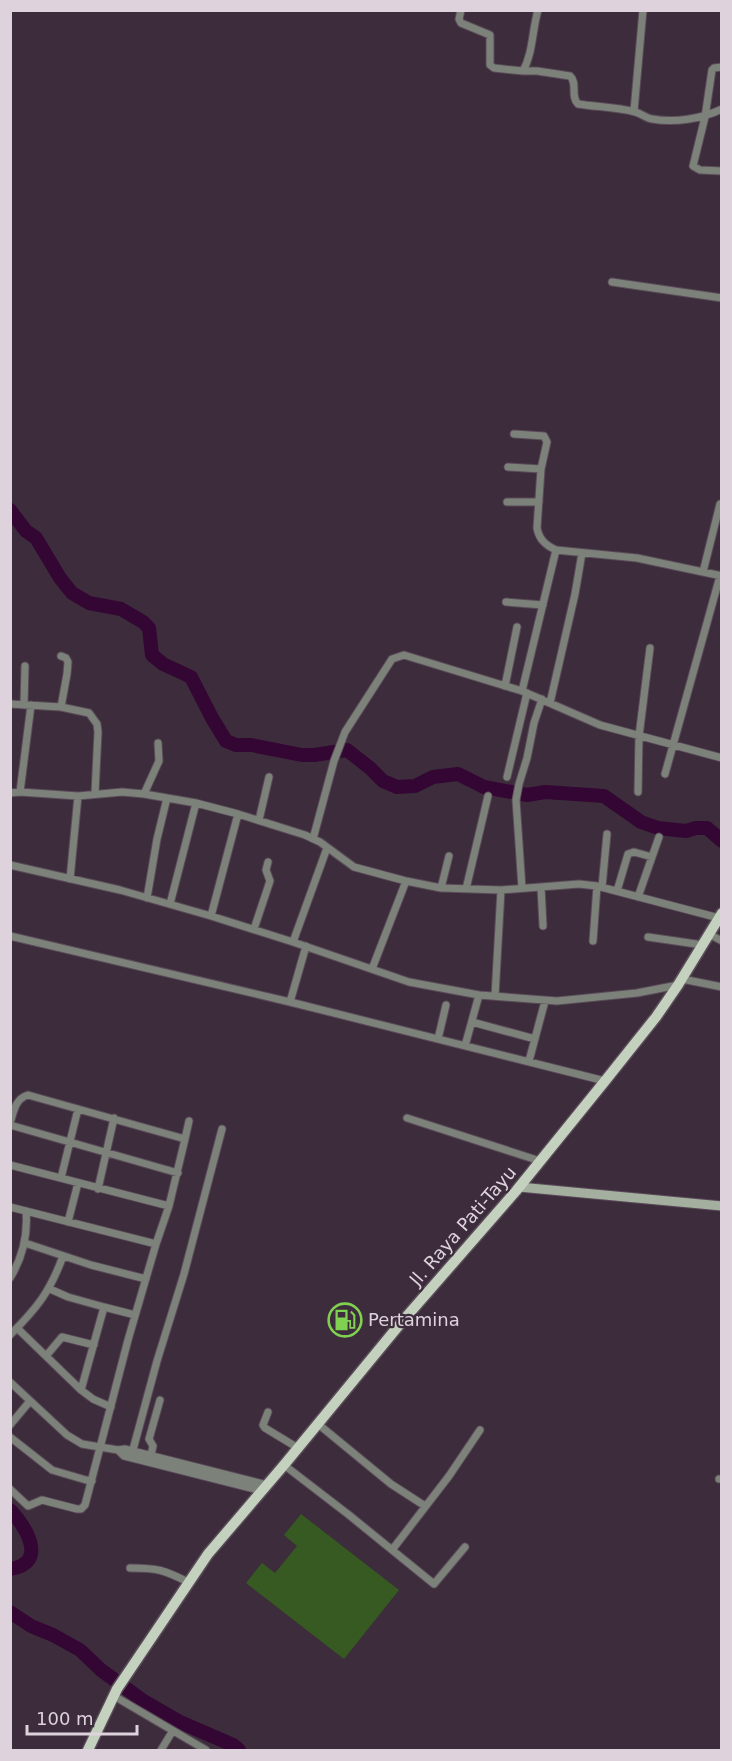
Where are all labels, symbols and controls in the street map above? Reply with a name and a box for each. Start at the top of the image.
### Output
street label: Jl. Raya Pati-Tayu [404,1162,520,1290]
fuel station icon: Pertamina [327,1302,363,1338]
place label: Pertamina [368,1309,460,1330]
scale bar [27,1698,136,1736]
text: 100 m [36,1708,94,1729]

